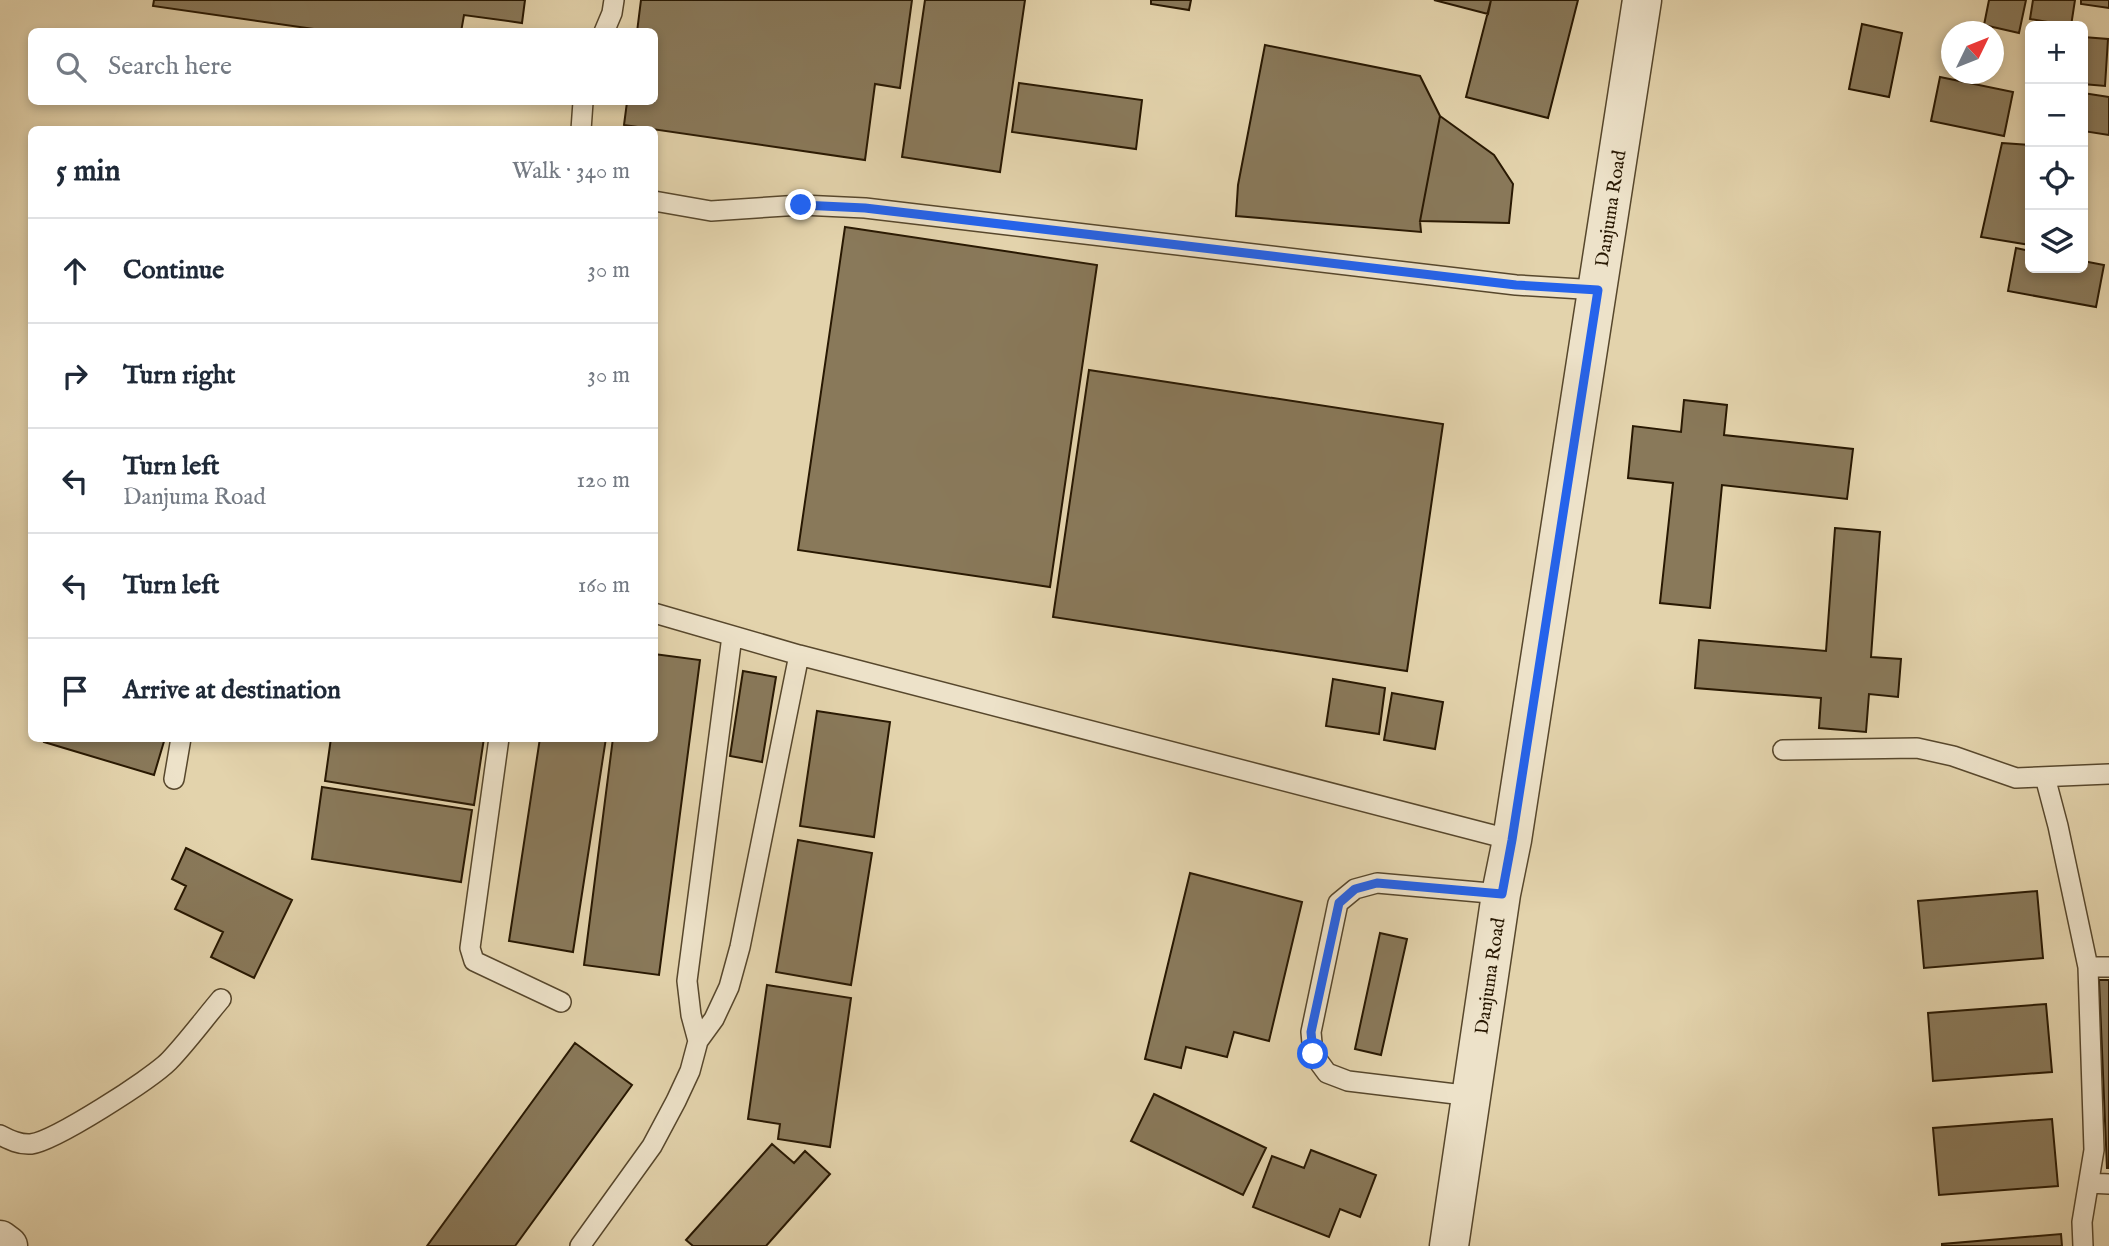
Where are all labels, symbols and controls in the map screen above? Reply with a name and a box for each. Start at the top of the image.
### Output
north arrow [1941,21,2004,84]
map controls [2025,21,2088,273]
button: + [2025,21,2088,84]
search box [28,28,658,105]
icon: search [52,48,90,86]
text: Search here [108,50,232,83]
button: − [2025,84,2088,147]
button: locate [2025,147,2088,210]
street label: Danjuma Road [1591,148,1633,269]
text: 5 min [56,153,121,191]
text: Walk · 340 m [512,157,630,186]
route end [785,189,816,220]
button: layers [2025,210,2088,273]
icon: ahead [56,252,94,290]
text: Continue [123,254,224,287]
text: 30 m [587,256,630,285]
icon: right [56,357,94,395]
text: Turn right [123,359,236,392]
text: 30 m [587,361,630,390]
text: Turn left [123,450,220,483]
icon: left [56,462,94,500]
text: 120 m [577,466,630,495]
text: Danjuma Road [123,483,266,512]
icon: left [56,567,94,605]
text: Turn left [123,569,220,602]
text: 160 m [578,571,630,600]
icon: arrive [56,672,94,710]
text: Arrive at destination [123,674,341,707]
street label: Danjuma Road [1470,915,1511,1036]
route start [1297,1038,1328,1069]

